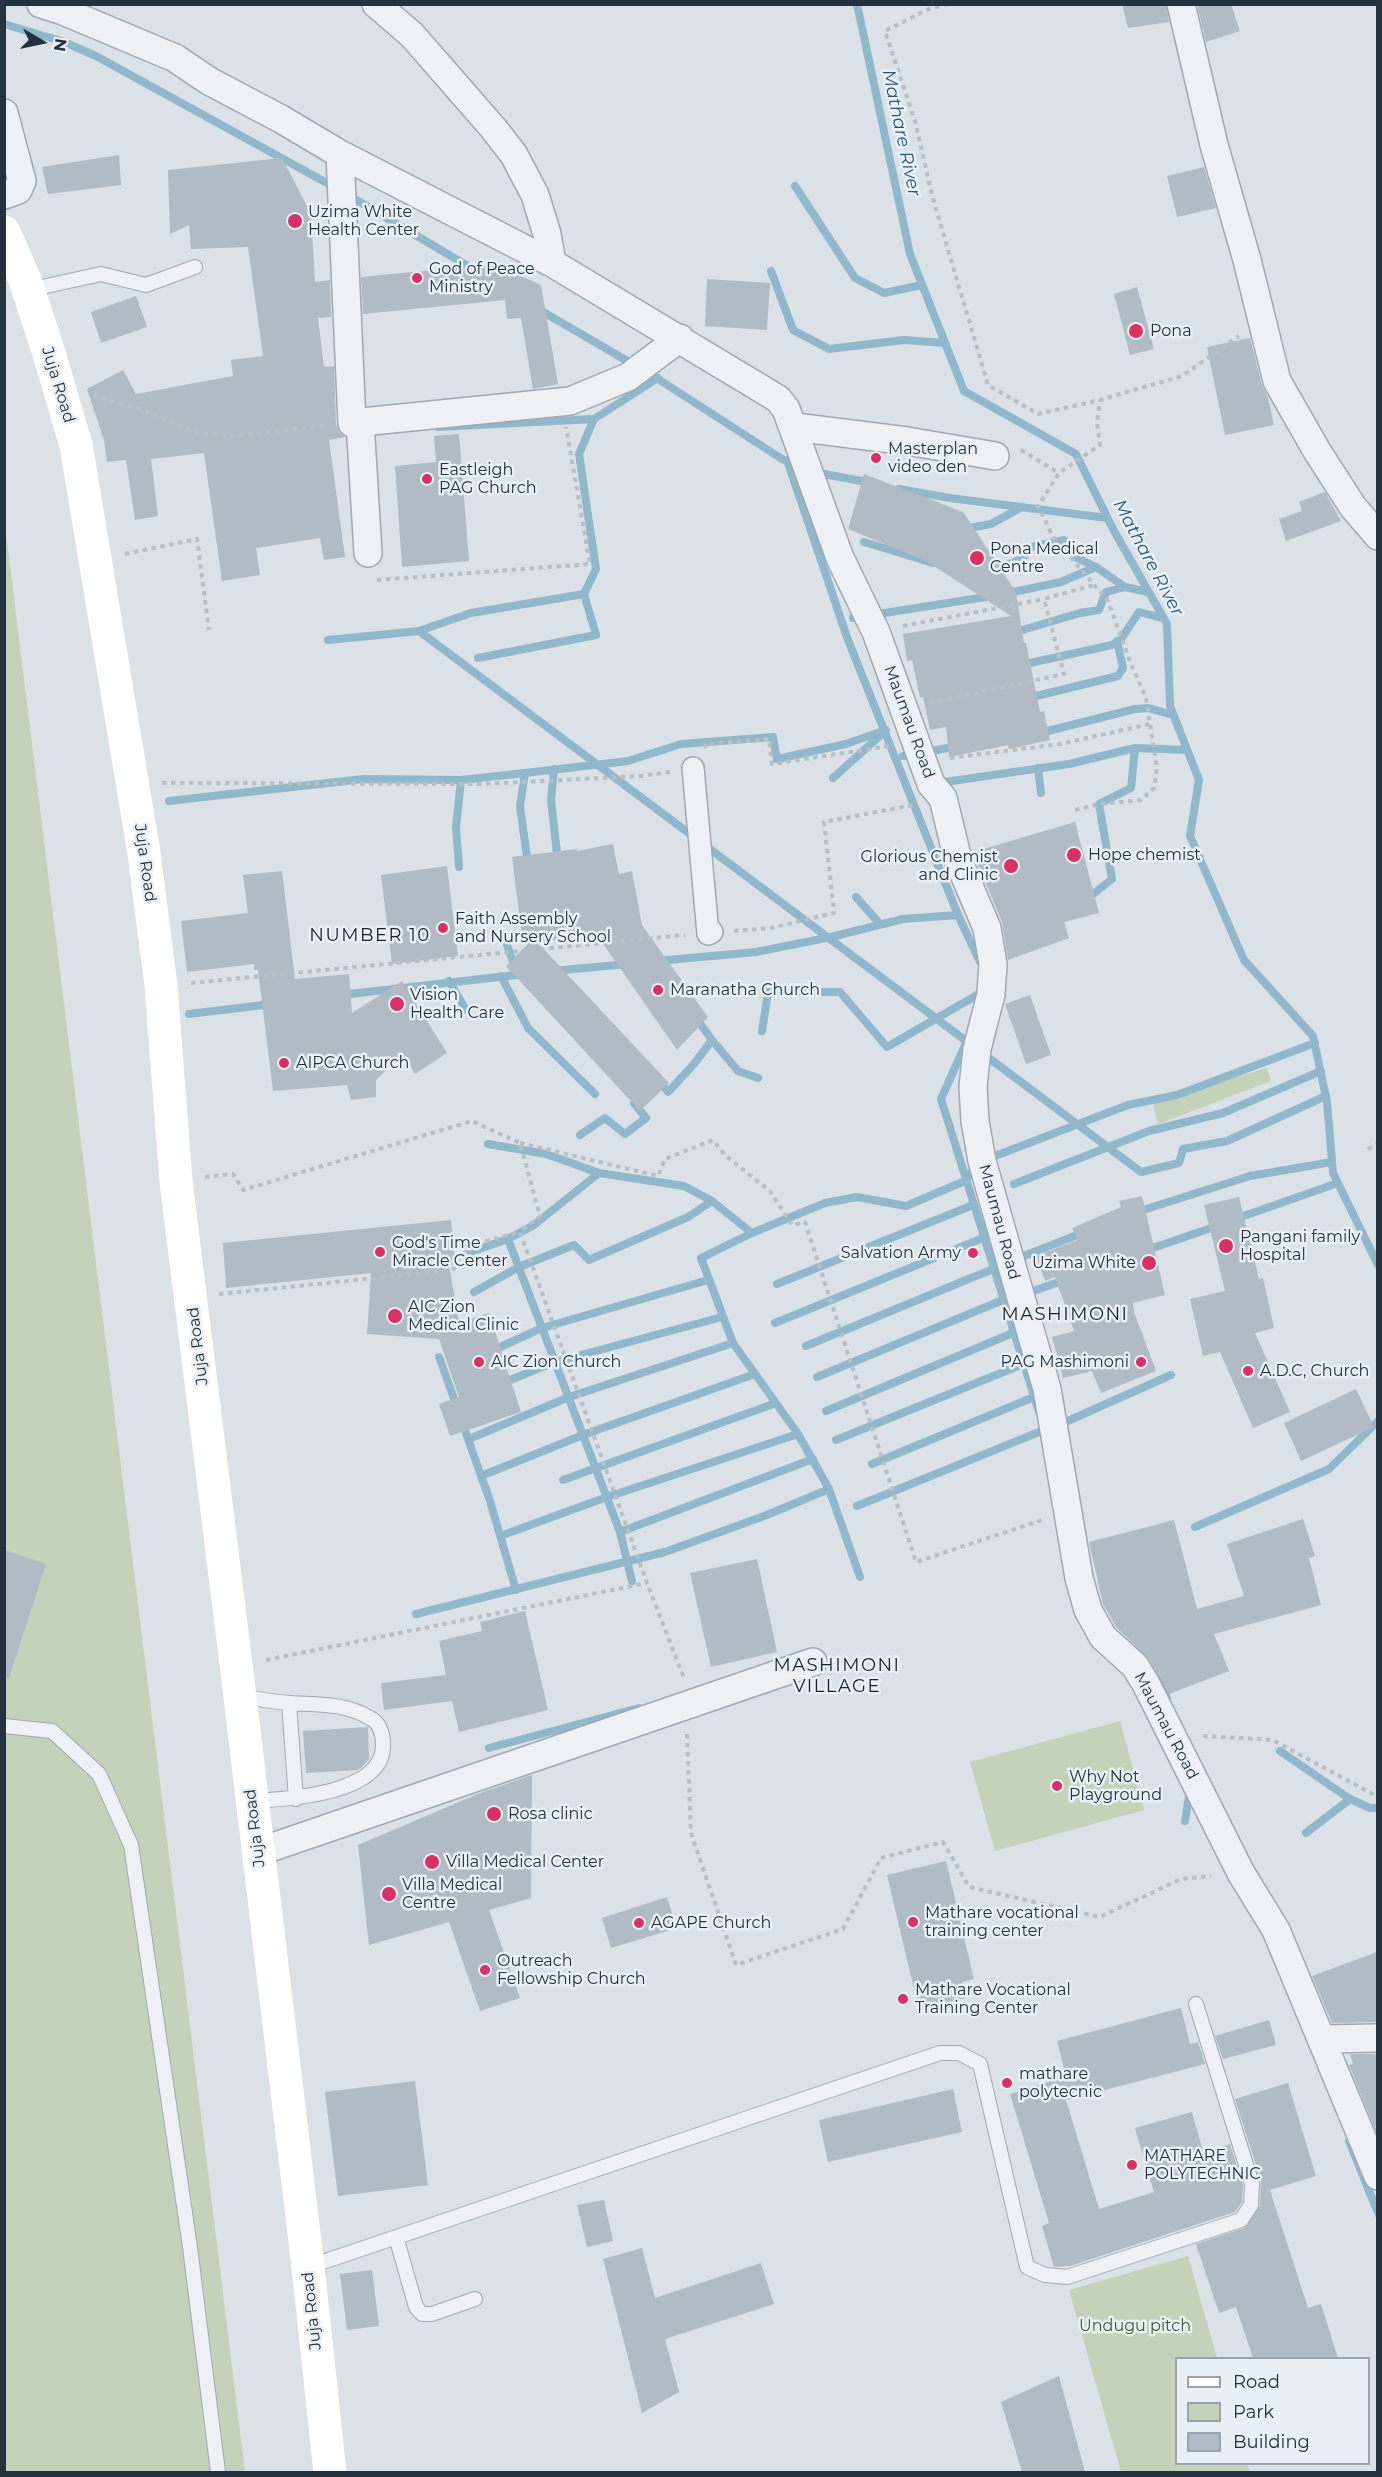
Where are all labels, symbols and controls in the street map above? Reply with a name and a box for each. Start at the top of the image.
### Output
north arrow [12,12,72,72]
text: N [50,37,71,53]
water label: Mathare River [877,68,925,198]
place label: Uzima White Health Center [308,202,419,240]
marker: Uzima White Health Center [286,212,304,230]
place label: God of Peace Ministry [429,259,535,297]
marker: God of Peace Ministry [410,271,424,285]
place label: Pona [1150,321,1192,341]
marker: Pona [1127,322,1145,340]
street label: Juja Road [37,345,79,425]
place label: Masterplan video den [888,439,978,477]
marker: Masterplan video den [869,451,883,465]
place label: Eastleigh PAG Church [439,460,536,498]
marker: Eastleigh PAG Church [420,472,434,486]
water label: Mathare River [1108,496,1188,620]
place label: Pona Medical Centre [990,539,1099,577]
marker: Pona Medical Centre [968,549,986,567]
street label: Maumau Road [880,663,938,781]
street label: Juja Road [130,823,160,903]
place label: Hope chemist [1088,845,1201,865]
marker: Hope chemist [1065,846,1083,864]
place label: Glorious Chemist and Clinic [861,847,998,885]
marker: Glorious Chemist and Clinic [1002,857,1020,875]
place label: Faith Assembly and Nursery School [455,909,611,947]
marker: Faith Assembly and Nursery School [436,921,450,935]
district label: NUMBER 10 [309,925,431,947]
place label: Maranatha Church [670,980,820,1000]
marker: Maranatha Church [651,983,665,997]
place label: Vision Health Care [410,985,504,1023]
marker: Vision Health Care [388,995,406,1013]
place label: AIPCA Church [296,1053,409,1073]
marker: AIPCA Church [277,1056,291,1070]
street label: Maumau Road [974,1162,1024,1282]
place label: Pangani family Hospital [1240,1227,1360,1265]
place label: God's Time Miracle Center [392,1233,508,1271]
marker: Pangani family Hospital [1217,1237,1235,1255]
place label: Salvation Army [841,1243,961,1263]
marker: God's Time Miracle Center [373,1245,387,1259]
marker: Salvation Army [966,1246,980,1260]
place label: Uzima White [1032,1253,1136,1273]
marker: Uzima White [1140,1254,1158,1272]
place label: AIC Zion Medical Clinic [408,1297,519,1335]
district label: MASHIMONI [1001,1304,1129,1326]
street label: Juja Road [184,1306,212,1386]
marker: AIC Zion Medical Clinic [386,1307,404,1325]
place label: AIC Zion Church [491,1352,621,1372]
place label: PAG Mashimoni [1001,1352,1129,1372]
marker: AIC Zion Church [472,1355,486,1369]
marker: PAG Mashimoni [1134,1355,1148,1369]
place label: A.D.C, Church [1260,1361,1369,1381]
marker: A.D.C, Church [1241,1364,1255,1378]
district label: MASHIMONI VILLAGE [773,1655,901,1698]
street label: Maumau Road [1130,1669,1202,1783]
place label: Why Not Playground [1069,1767,1162,1805]
marker: Why Not Playground [1050,1779,1064,1793]
street label: Juja Road [241,1788,269,1868]
place label: Rosa clinic [508,1804,593,1824]
marker: Rosa clinic [485,1805,503,1823]
place label: Villa Medical Center [446,1852,604,1872]
marker: Villa Medical Center [423,1853,441,1871]
place label: Villa Medical Centre [402,1875,502,1913]
marker: Villa Medical Centre [380,1885,398,1903]
place label: Mathare vocational training center [925,1903,1079,1941]
place label: AGAPE Church [651,1913,771,1933]
marker: Mathare vocational training center [906,1915,920,1929]
marker: AGAPE Church [632,1916,646,1930]
place label: Outreach Fellowship Church [497,1951,646,1989]
marker: Outreach Fellowship Church [478,1963,492,1977]
place label: Mathare Vocational Training Center [915,1980,1071,2018]
marker: Mathare Vocational Training Center [896,1992,910,2006]
place label: mathare polytecnic [1019,2064,1102,2102]
marker: mathare polytecnic [1000,2076,1014,2090]
place label: MATHARE POLYTECHNIC [1144,2146,1261,2184]
marker: MATHARE POLYTECHNIC [1125,2158,1139,2172]
street label: Juja Road [298,2271,326,2351]
park label: Undugu pitch [1079,2316,1191,2336]
legend [1175,2357,1370,2465]
text: Road [1233,2371,1280,2393]
text: Park [1233,2401,1274,2423]
text: Building [1233,2431,1310,2453]

